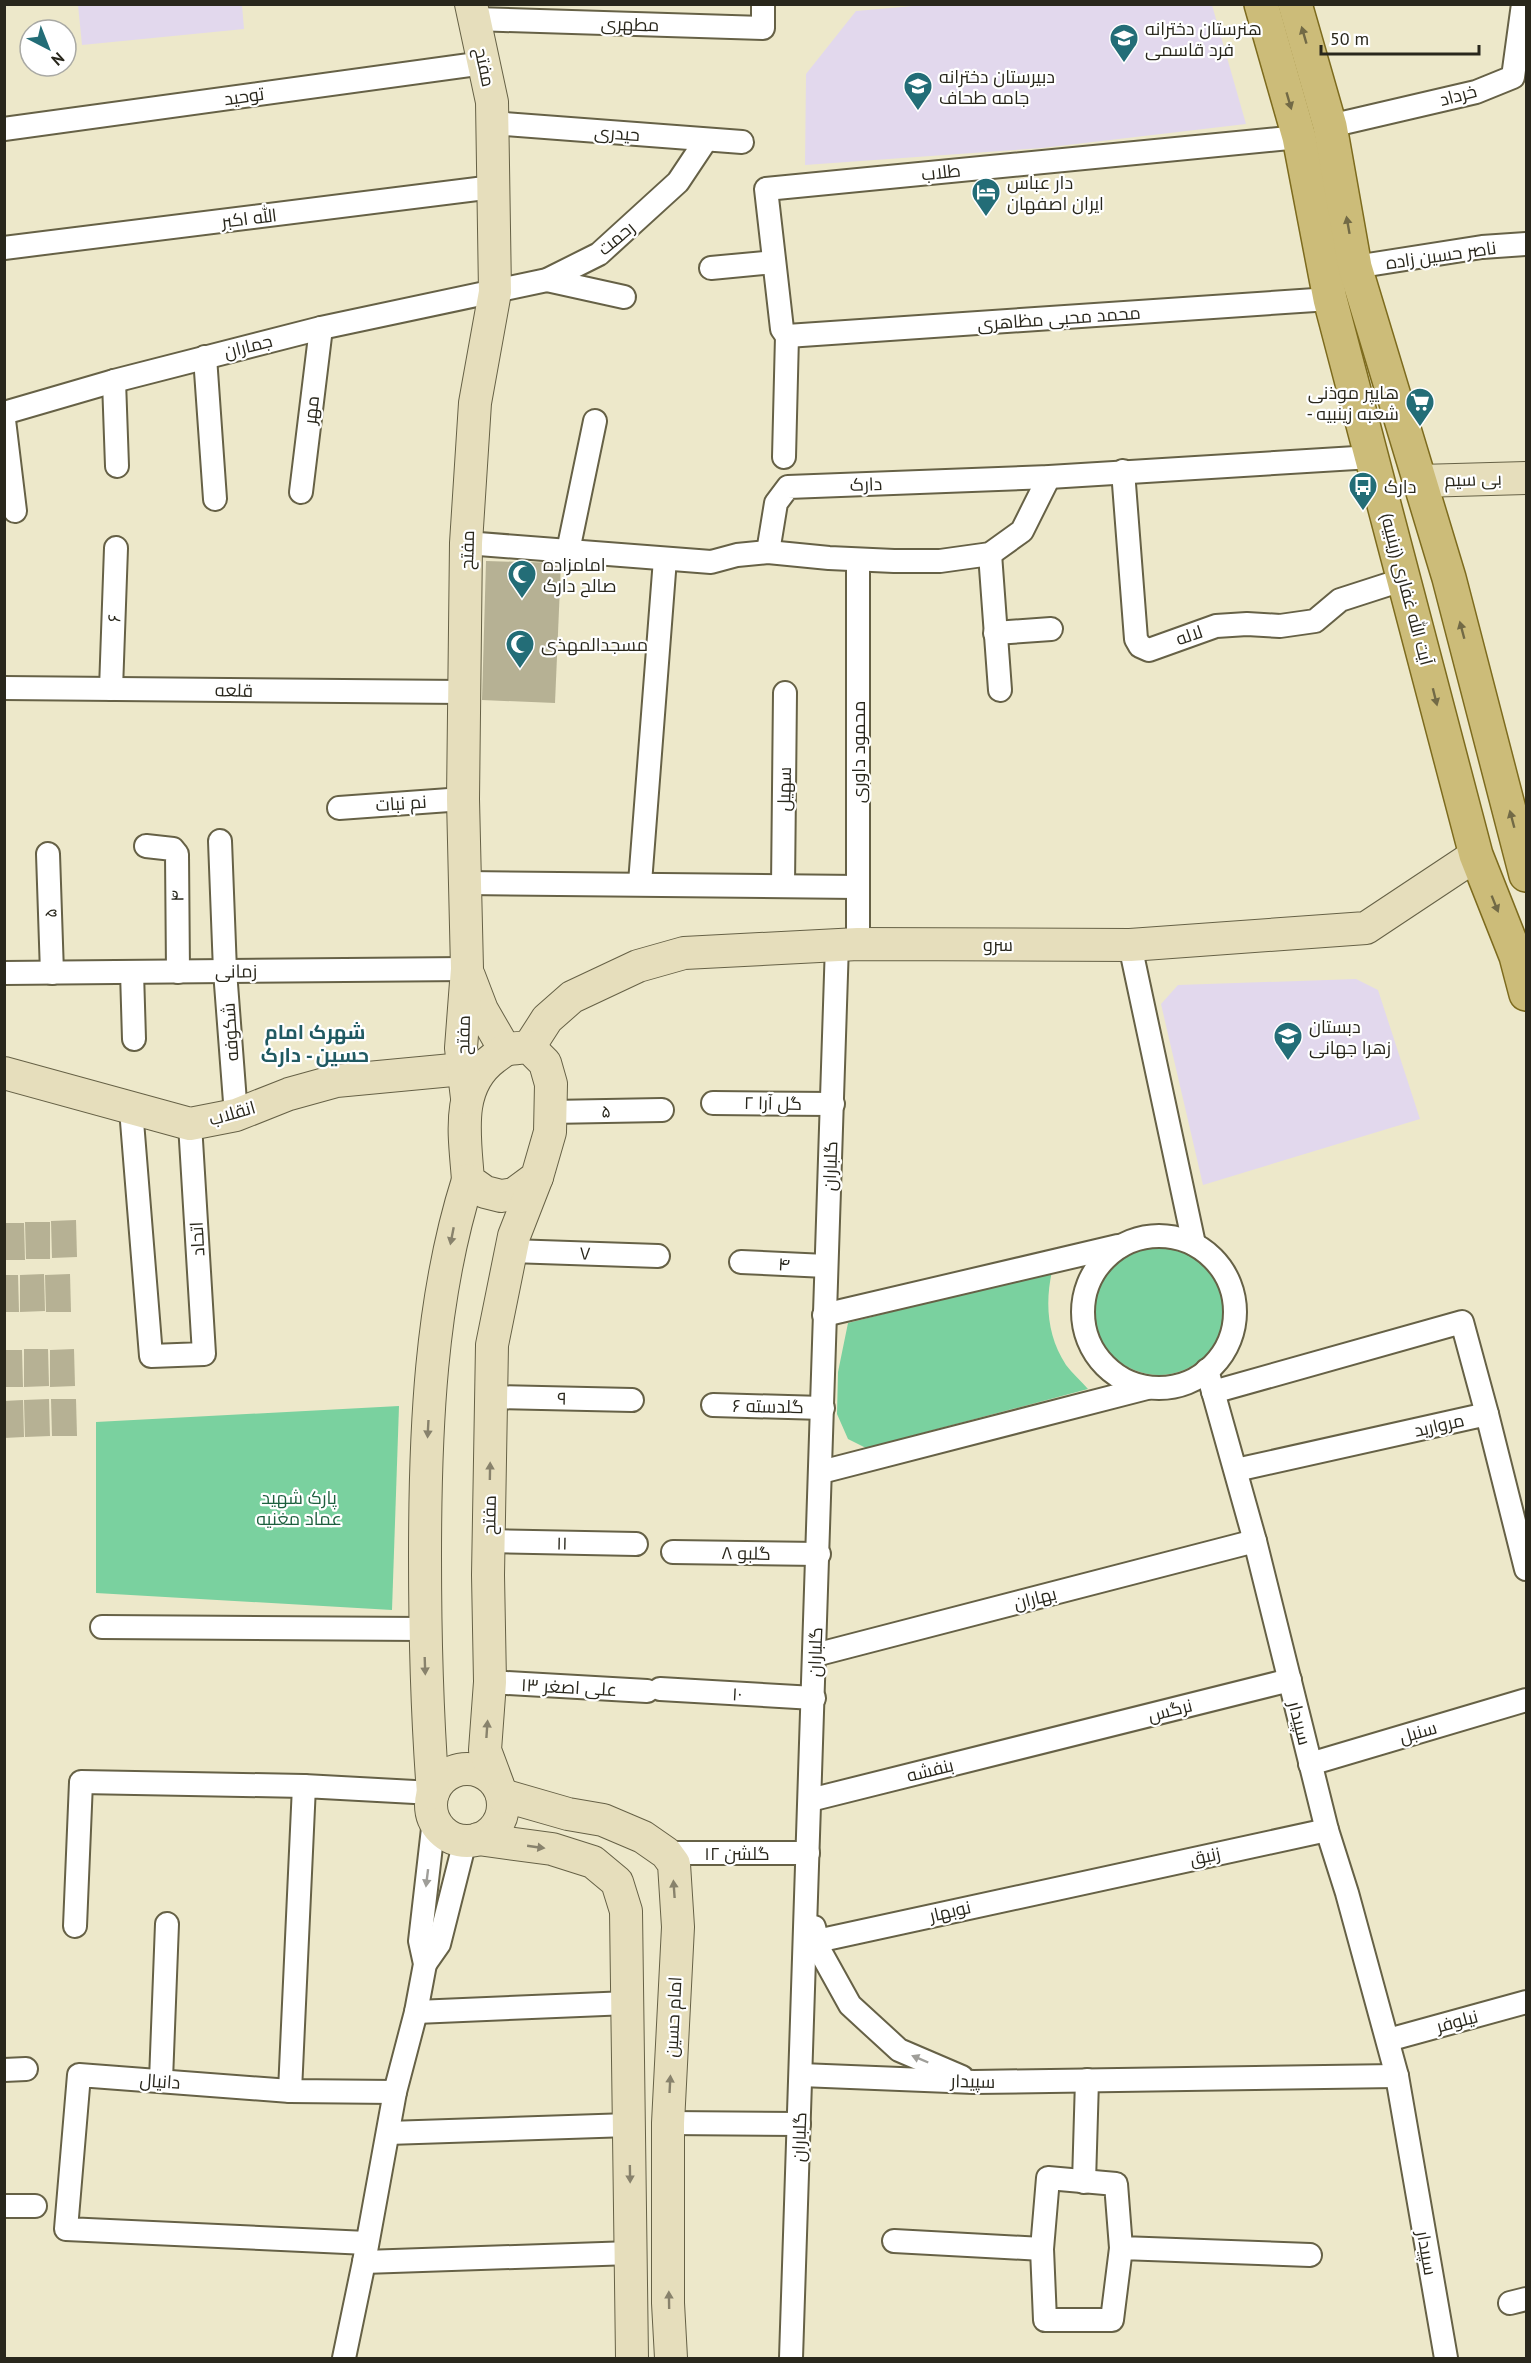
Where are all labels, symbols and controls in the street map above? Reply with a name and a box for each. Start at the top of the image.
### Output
street label: مطهری [600,11,660,37]
place label: هنرستان دخترانه فرد قاسمی [1145,17,1262,61]
north arrow [18,18,78,78]
scale bar [1321,18,1478,56]
school or university icon: هنرستان دخترانه فرد قاسمی [1108,22,1140,64]
one-way arrow [1299,26,1308,44]
text: 50 m [1330,27,1369,50]
street label: مفتح [469,45,500,89]
text: N [47,48,69,70]
place label: دبیرستان دخترانه جامه طحاف [939,65,1055,109]
school or university icon: دبیرستان دخترانه جامه طحاف [902,70,934,112]
street label: خرداد [1437,79,1479,111]
street label: توحید [223,82,266,110]
one-way arrow [1285,92,1294,110]
street label: حیدری [593,120,641,146]
street label: طلاب [920,158,962,186]
place label: دار عباس ایران اصفهان [1007,171,1104,215]
hotel icon: دار عباس ایران اصفهان [970,176,1002,218]
street label: الله اکبر [219,203,278,233]
one-way arrow [1343,215,1352,234]
street label: رحمت [593,216,639,260]
street label: ناصر حسین زاده [1384,236,1498,274]
street label: محمد محبی مظاهری [977,301,1141,335]
street label: جماران [221,329,275,363]
place label: هایپر موذنی - شعبه زینبیه [1306,381,1399,425]
supermarket icon: هایپر موذنی - شعبه زینبیه [1404,386,1436,428]
street label: مهر [298,394,324,427]
street label: بی سیم [1444,467,1502,492]
bus stop icon: دارک [1347,470,1379,512]
street label: دارک [849,472,883,496]
place label: دارک [1384,475,1416,498]
street label: آیت الله غفاری (زینبیه) [1376,510,1438,668]
street label: مفتح [455,530,480,570]
place label: امامزاده صالح دارک [543,553,617,598]
mosque icon: امامزاده صالح دارک [506,558,538,600]
street label: ۶ [102,613,126,623]
street label: لاله [1173,620,1205,650]
one-way arrow [1457,621,1467,639]
mosque icon: مسجدالمهذی [504,628,536,670]
place label: مسجدالمهذی [541,633,648,656]
street label: قلعه [215,678,253,702]
one-way arrow [1431,687,1441,706]
street label: محمود داوری [847,701,870,803]
street label: سهیل [772,766,796,812]
street label: نم نبات [375,790,427,817]
one-way arrow [1506,809,1516,828]
street label: ۴ [165,890,189,902]
one-way arrow [1491,895,1500,913]
street label: ۵ [38,908,62,918]
street label: سرو [983,933,1013,956]
street label: زمانی [215,959,257,983]
street label: شکوفه [216,1002,244,1062]
street label: مفتح [451,1015,476,1055]
place label: دبستان زهرا جهانی [1309,1015,1391,1059]
district label: شهرک امام حسین - دارک [261,1019,369,1068]
school or university icon: دبستان زهرا جهانی [1272,1020,1304,1062]
street label: گل آرا ۲ [744,1091,802,1115]
street label: انقلاب [206,1095,258,1131]
street label: ۵ [601,1099,611,1123]
street label: گلباران [818,1141,842,1191]
street label: اتحاد [185,1221,209,1257]
one-way arrow [447,1227,456,1246]
street label: ۷ [579,1241,591,1265]
street label: ۴ [777,1252,791,1276]
street label: ۹ [557,1386,567,1410]
street label: گلدسته ۶ [732,1394,804,1418]
street label: مروارید [1412,1408,1466,1442]
one-way arrow [423,1420,432,1439]
one-way arrow [486,1462,495,1481]
park label: پارک شهید عماد مغنیه [256,1486,342,1530]
street label: مفتح [477,1495,502,1535]
street label: ۱۱ [556,1531,568,1555]
street label: گلبو ۸ [721,1541,771,1565]
street label: بهاران [1011,1582,1059,1614]
street label: گلباران [803,1627,827,1677]
one-way arrow [421,1657,430,1676]
street label: علی اصغر ۱۳ [521,1673,617,1701]
street label: ۱۰ [731,1682,743,1706]
street label: نرگس [1145,1693,1195,1727]
street label: سپیدار [1283,1698,1317,1747]
street label: سنبل [1397,1716,1439,1748]
one-way arrow [482,1720,491,1739]
street label: بنفشه [904,1753,956,1787]
one-way arrow [526,1842,545,1852]
street label: گلشن ۱۲ [704,1842,770,1865]
street label: زنبق [1187,1842,1223,1871]
one-way arrow [423,1868,432,1887]
one-way arrow [670,1880,679,1899]
street label: نوبهار [926,1895,973,1927]
street label: امام حسین [659,1976,688,2058]
street label: نیلوفر [1433,2004,1480,2038]
one-way arrow [912,2055,929,2064]
street label: دانیال [139,2068,181,2094]
street label: سپیدار [949,2069,996,2093]
one-way arrow [666,2075,675,2094]
street label: گلباران [787,2112,811,2162]
one-way arrow [625,2165,635,2184]
street label: سپیدار [1412,2228,1442,2277]
one-way arrow [664,2291,673,2310]

